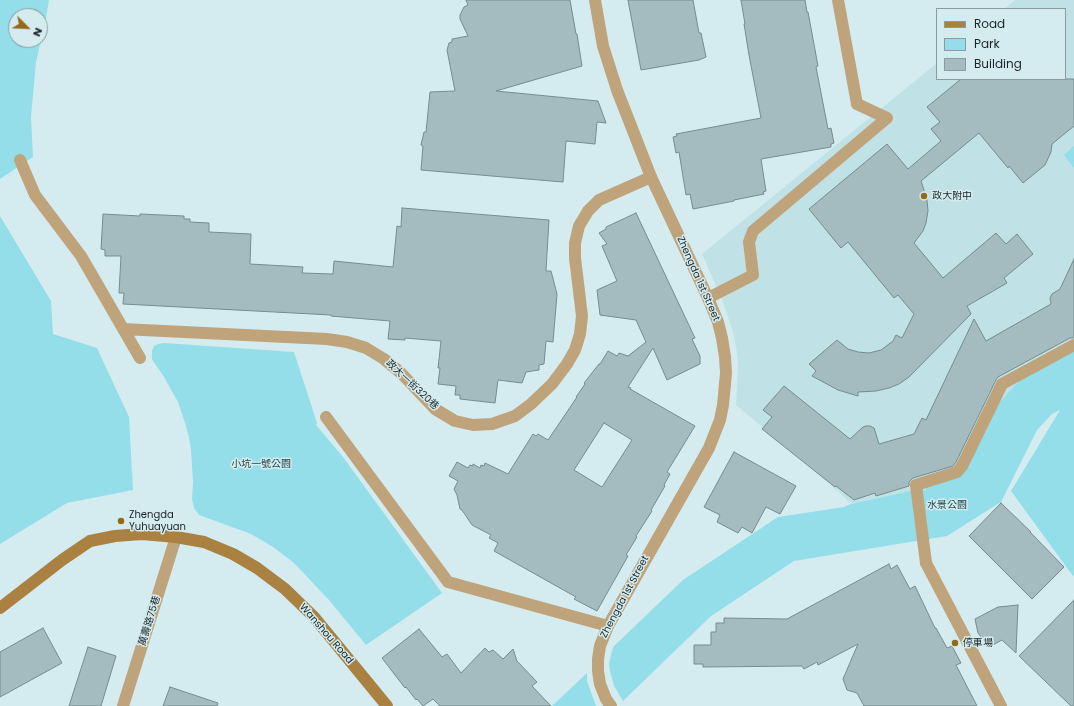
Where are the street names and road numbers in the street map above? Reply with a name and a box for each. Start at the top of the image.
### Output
street label: Zhengda 1st Street [674,235,722,323]
street label: 政大一街320巷 [383,357,441,413]
street label: Zhengda 1st Street [598,554,652,640]
street label: 萬壽路75巷 [137,595,163,647]
street label: Wanshou Road [297,601,355,667]

